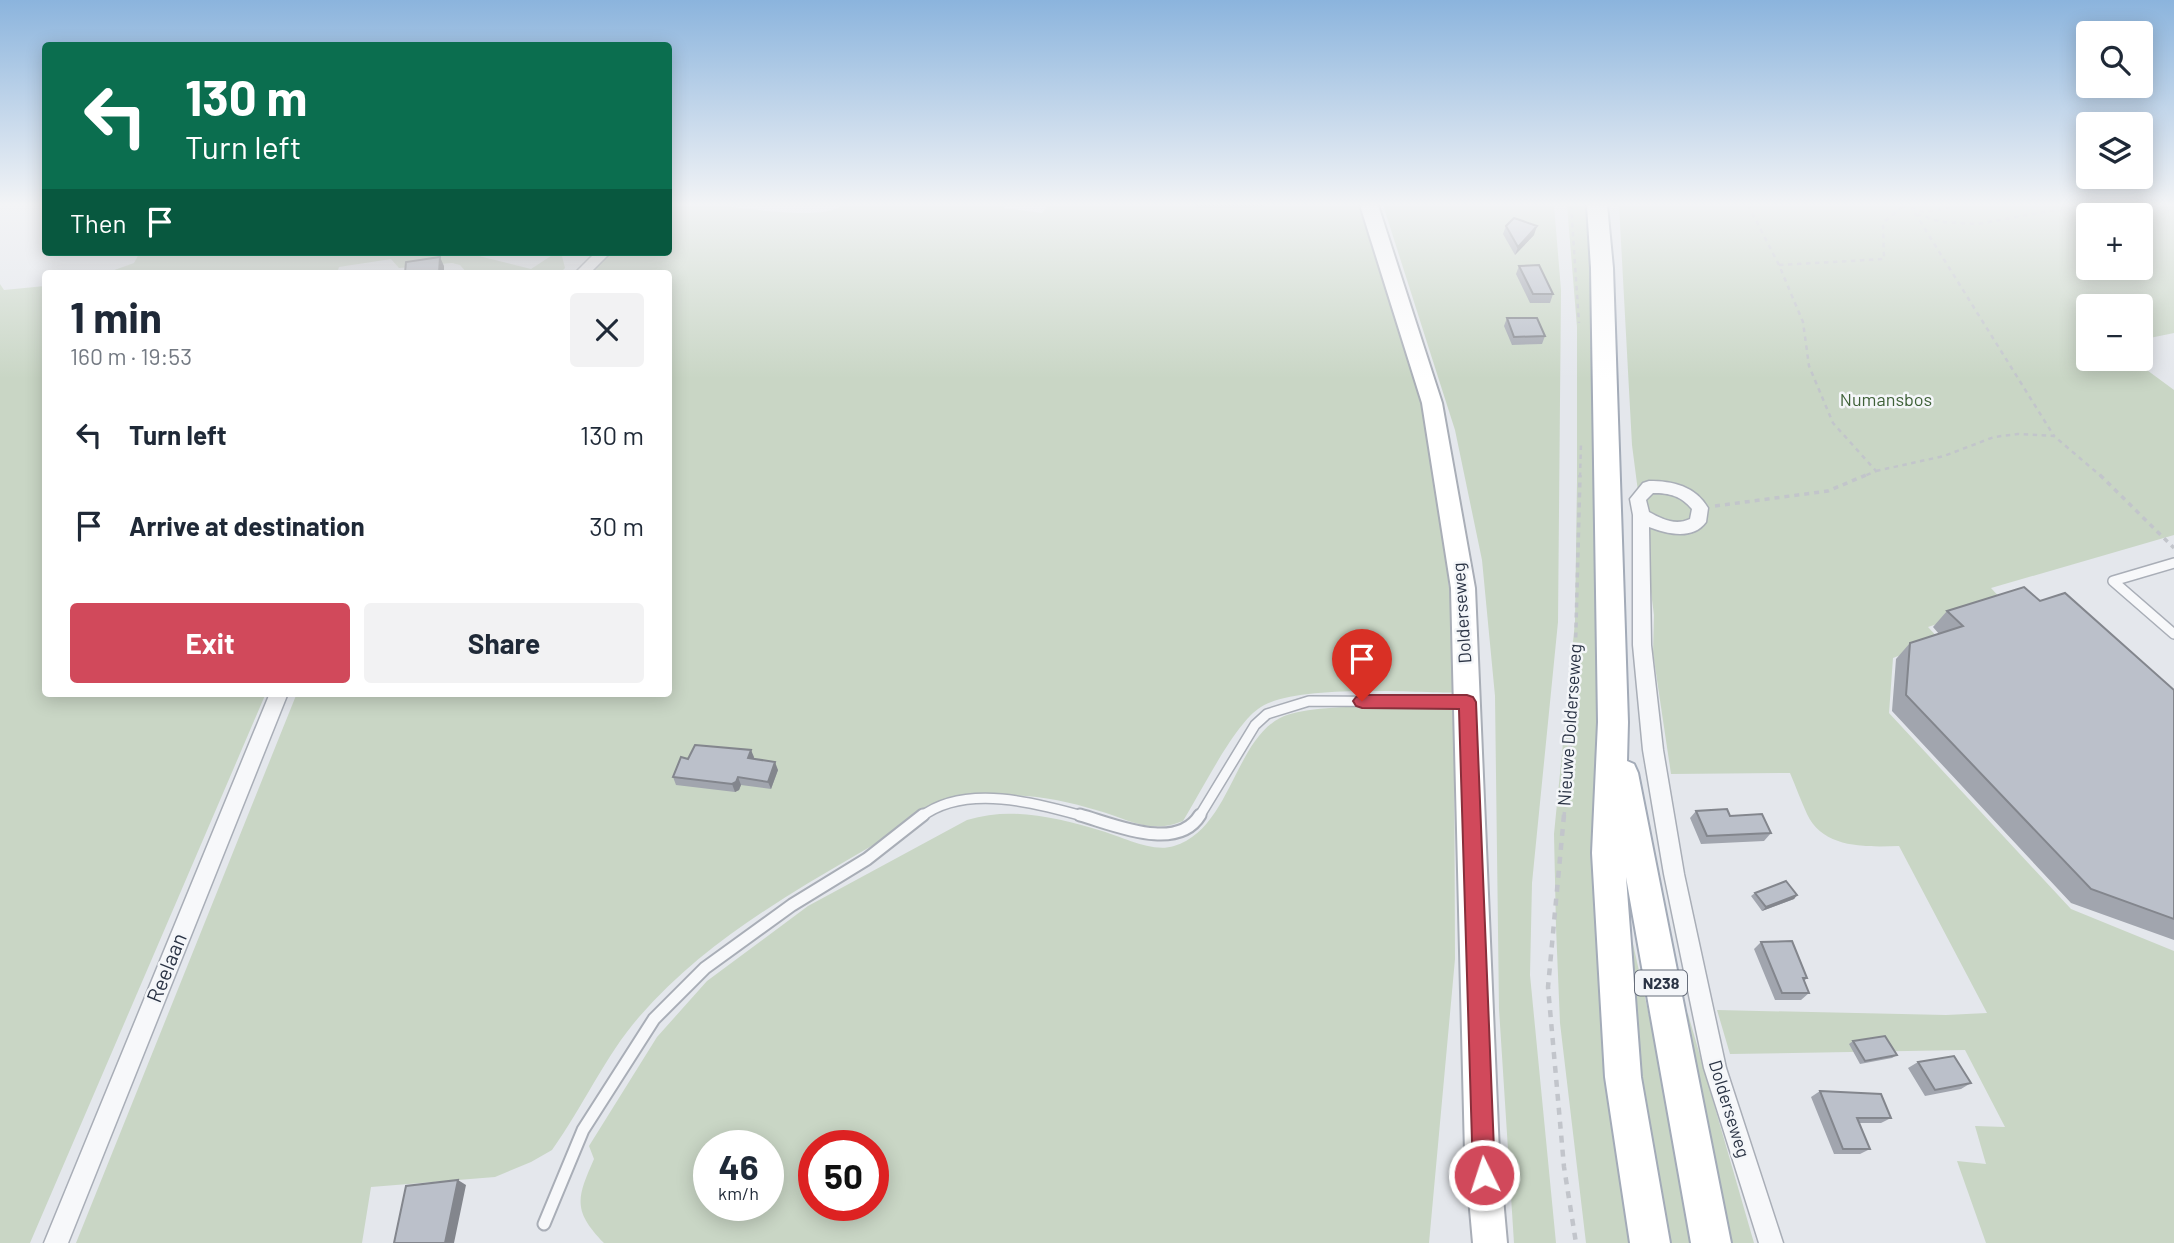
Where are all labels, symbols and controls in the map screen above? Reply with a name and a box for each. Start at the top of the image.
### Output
map controls [2076,21,2153,371]
button: search [2076,21,2153,98]
text: 130 m [185,67,307,126]
icon: left [70,70,161,161]
button: layers [2076,112,2153,189]
text: Turn left [185,127,302,165]
icon: arrive [141,203,179,241]
button: + [2076,203,2153,280]
text: Then [70,207,127,238]
text: 1 min [70,291,162,341]
button: close [570,293,644,367]
button: − [2076,294,2153,371]
text: 160 m · 19:53 [70,342,192,370]
park label: Numansbos [1840,388,1932,410]
icon: left [70,416,108,454]
text: Turn left [129,419,227,450]
text: 130 m [580,419,644,450]
icon: arrive [70,507,108,545]
text: Arrive at destination [129,510,365,541]
text: 30 m [589,510,644,541]
street label: Dolderseweg [1447,562,1475,664]
button: Exit [70,603,350,683]
button: Share [364,603,644,683]
pin [1332,629,1392,701]
icon: arrive [1343,640,1381,678]
street label: Nieuwe Dolderseweg [1552,643,1586,807]
street label: Reelaan [140,929,191,1006]
road number: N238 [1635,970,1687,995]
street label: Dolderseweg [1705,1057,1755,1160]
speed limit sign: 50 [798,1130,889,1221]
position arrow [1447,1138,1521,1212]
text: 46 [719,1145,758,1187]
text: km/h [718,1182,759,1204]

